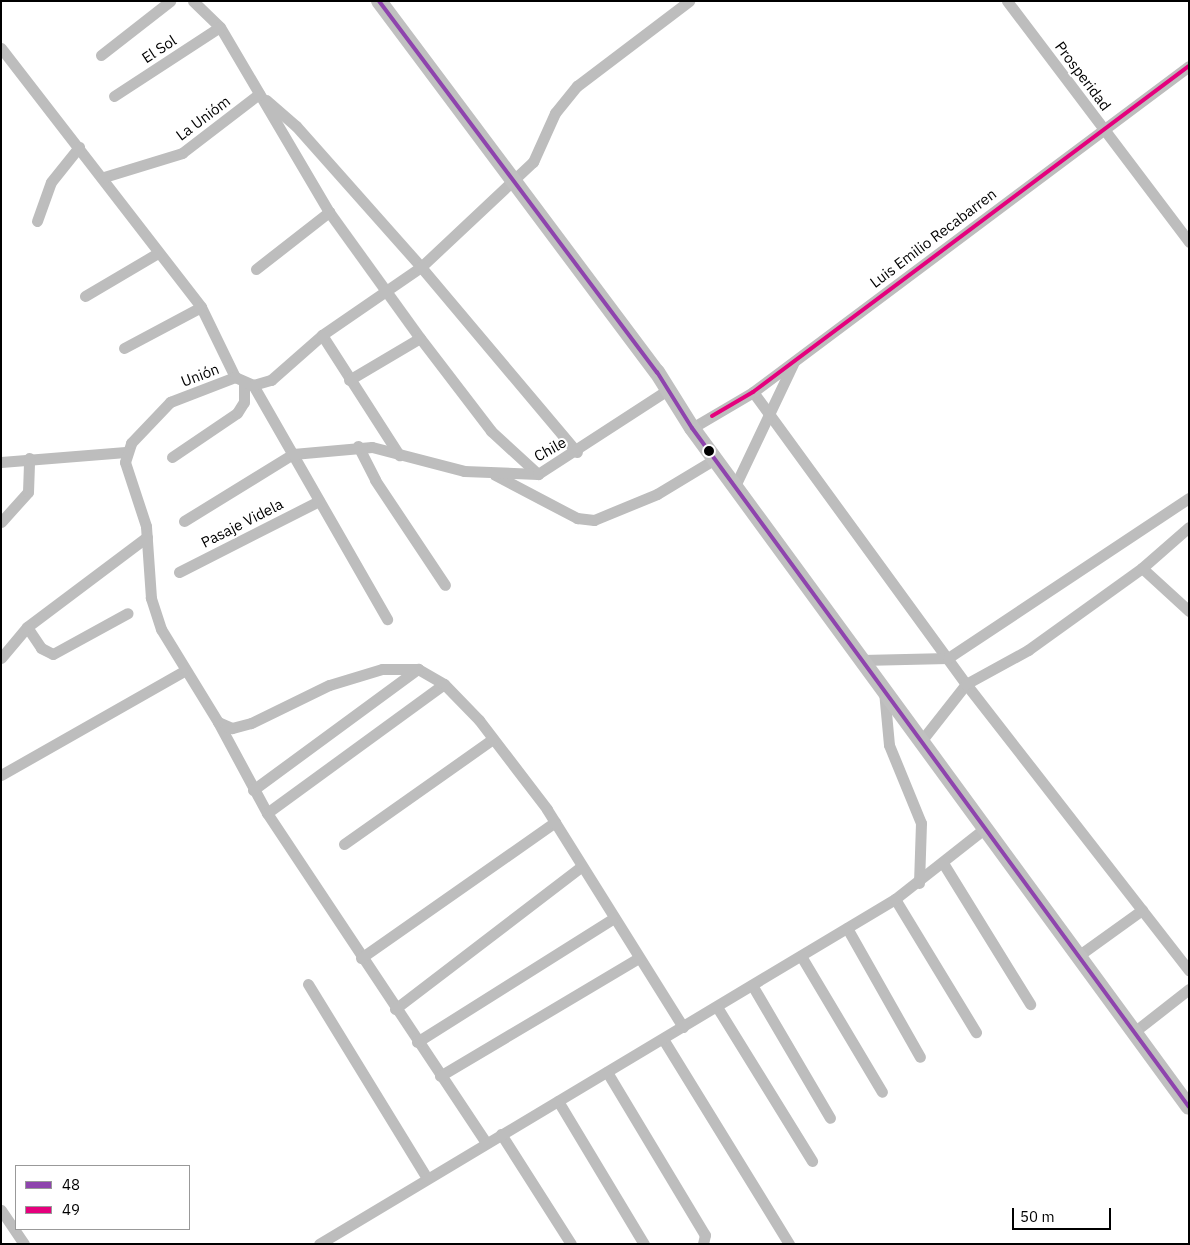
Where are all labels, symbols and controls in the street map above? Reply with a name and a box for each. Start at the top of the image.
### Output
street label: El Sol [138,31,180,67]
street label: Prosperidad [1051,38,1115,114]
street label: La Unióm [172,92,234,144]
street label: Luis Emilio Recabarren [866,185,1000,291]
street label: Unión [178,360,222,390]
street label: Chile [531,433,569,465]
unlabelled marker [704,446,714,456]
street label: Pasaje Videla [198,495,286,551]
legend [15,1165,190,1230]
text: 48 [62,1175,80,1194]
scale bar [1015,1198,1114,1230]
text: 49 [62,1200,80,1219]
text: 50 m [1020,1207,1055,1226]

